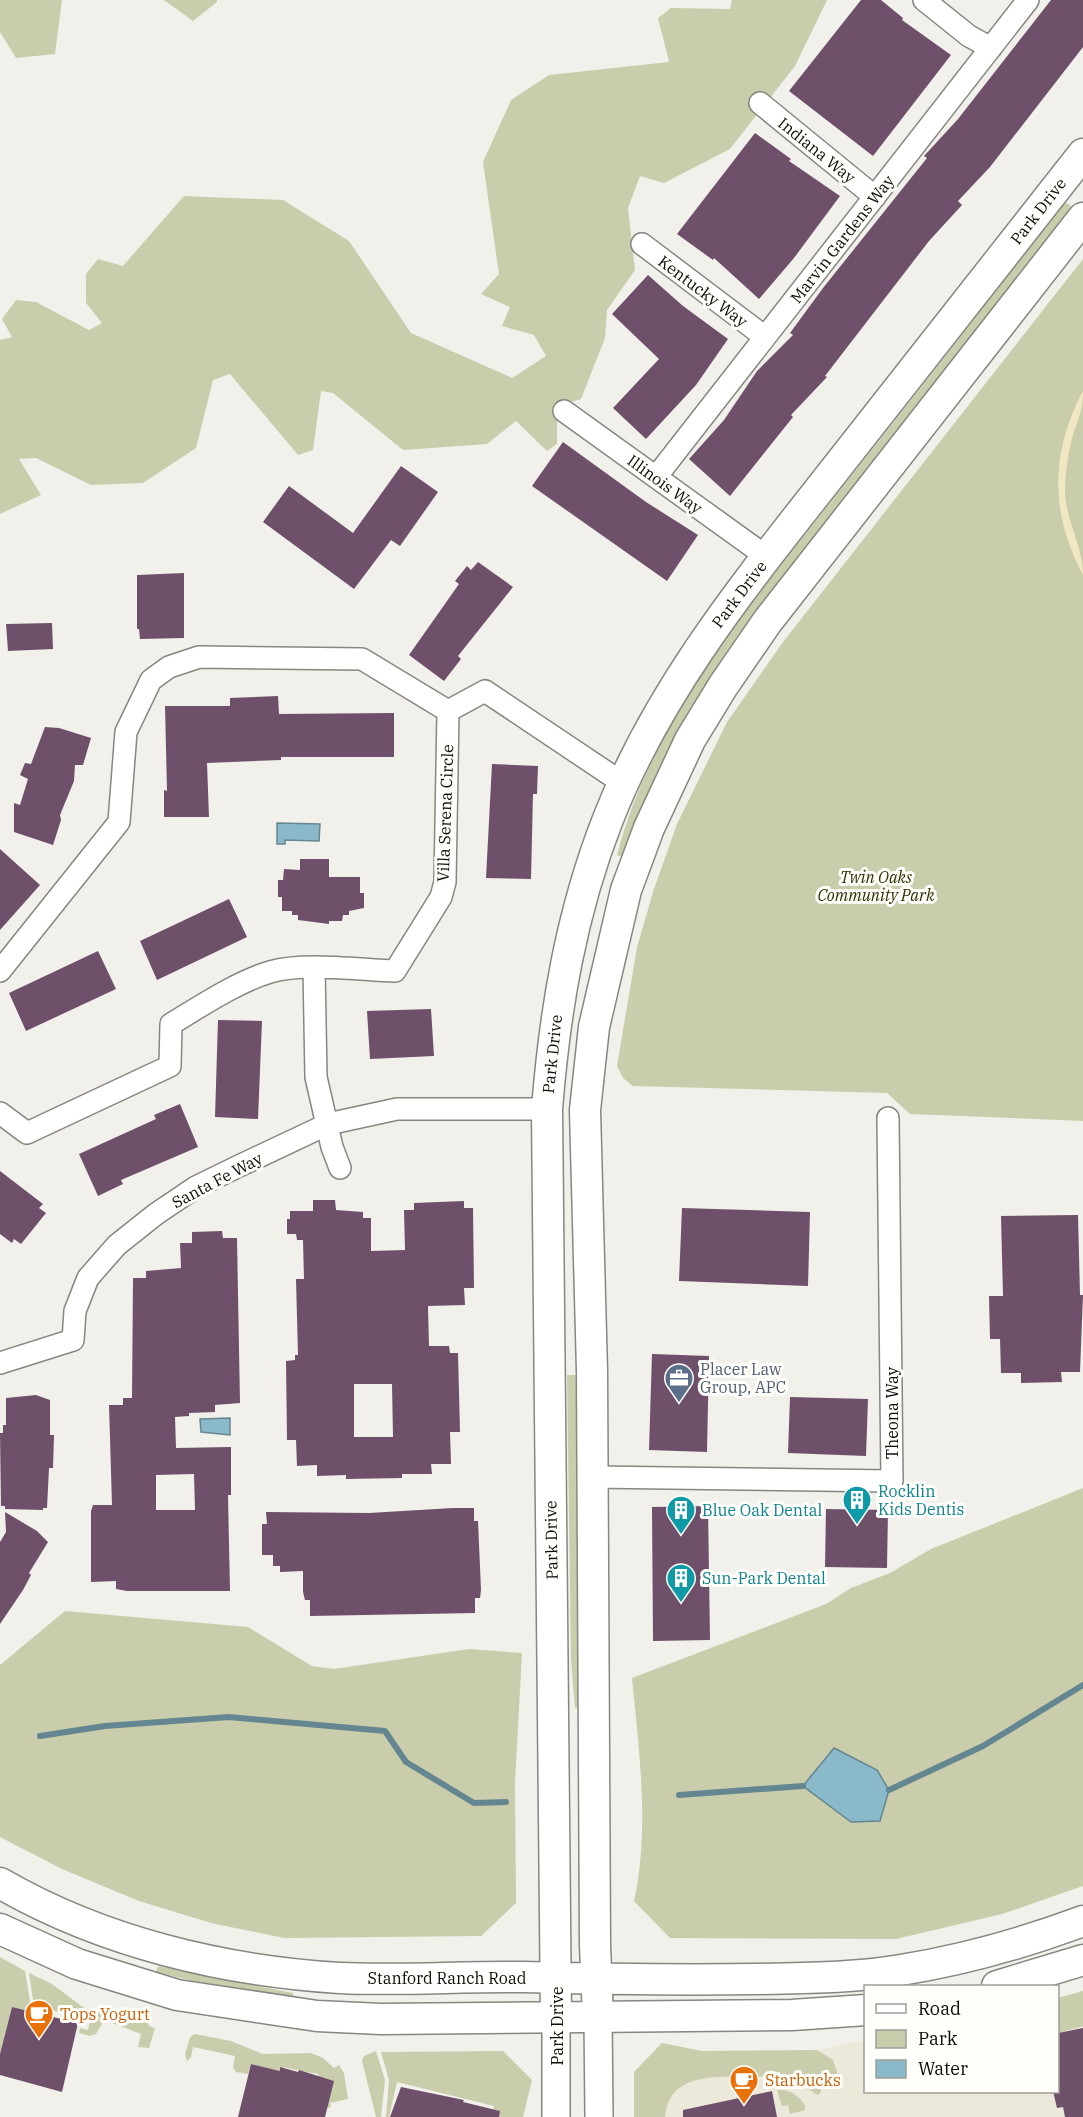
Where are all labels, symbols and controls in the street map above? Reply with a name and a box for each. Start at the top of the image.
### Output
street label: Indiana Way [774,113,860,188]
street label: Marvin Gardens Way [786,171,898,307]
street label: Park Drive [1006,174,1070,248]
street label: Kentucky Way [654,251,752,331]
street label: Illinois Way [624,450,707,518]
street label: Park Drive [707,556,771,632]
street label: Villa Serena Circle [433,744,457,882]
park label: Twin Oaks Community Park [818,867,935,905]
street label: Park Drive [538,1014,566,1094]
street label: Santa Fe Way [168,1148,266,1212]
place label: Placer Law Group, APC [700,1359,786,1397]
office icon: Placer Law Group, APC [663,1362,695,1404]
street label: Theona Way [882,1366,902,1459]
place label: Rocklin Kids Dentis [878,1481,964,1519]
building icon: Rocklin Kids Dentis [841,1484,873,1526]
building icon: Blue Oak Dental [665,1494,697,1536]
street label: Park Drive [540,1500,562,1580]
place label: Blue Oak Dental [702,1500,822,1520]
building icon: Sun-Park Dental [665,1562,697,1604]
place label: Sun-Park Dental [702,1568,826,1588]
street label: Stanford Ranch Road [368,1968,527,1988]
legend [864,1985,1059,2093]
street label: Park Drive [547,1986,567,2066]
text: Road [918,1997,961,2020]
cafe icon: Tops Yogurt [23,1998,55,2040]
place label: Tops Yogurt [60,2004,150,2024]
text: Park [918,2027,958,2050]
text: Water [918,2057,968,2080]
cafe icon: Starbucks [728,2064,760,2106]
place label: Starbucks [765,2070,841,2090]

